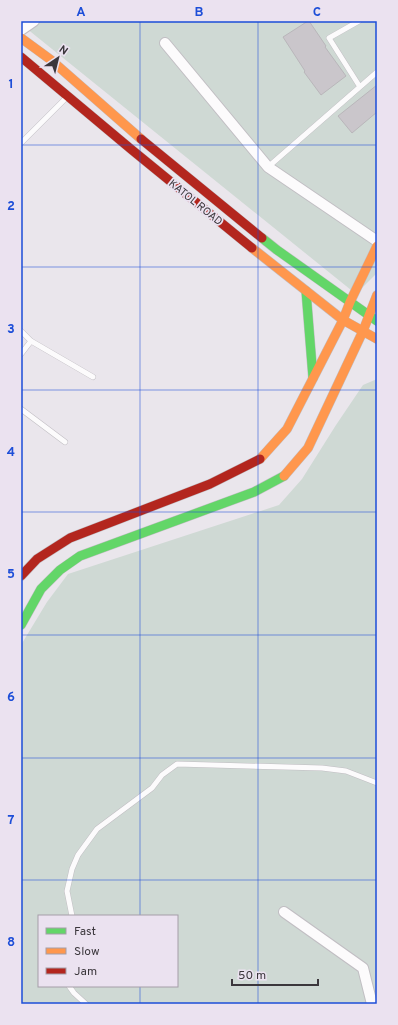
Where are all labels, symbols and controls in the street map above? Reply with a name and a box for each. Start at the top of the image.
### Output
text: A [76,5,86,21]
text: B [195,5,204,21]
text: C [313,5,321,21]
north arrow [38,38,78,78]
text: N [56,43,70,59]
text: 1 [8,77,14,93]
street label: KATOL ROAD [166,177,225,229]
text: 2 [7,199,15,215]
text: 3 [7,322,15,338]
text: 4 [7,445,15,461]
text: 5 [7,567,15,583]
text: 6 [7,690,15,706]
text: 7 [8,813,15,829]
legend [38,915,178,987]
text: Fast [74,924,96,940]
text: 8 [7,935,15,951]
text: Slow [74,944,100,960]
scale bar [232,961,318,987]
text: Jam [74,964,97,980]
text: 50 m [238,968,266,984]

